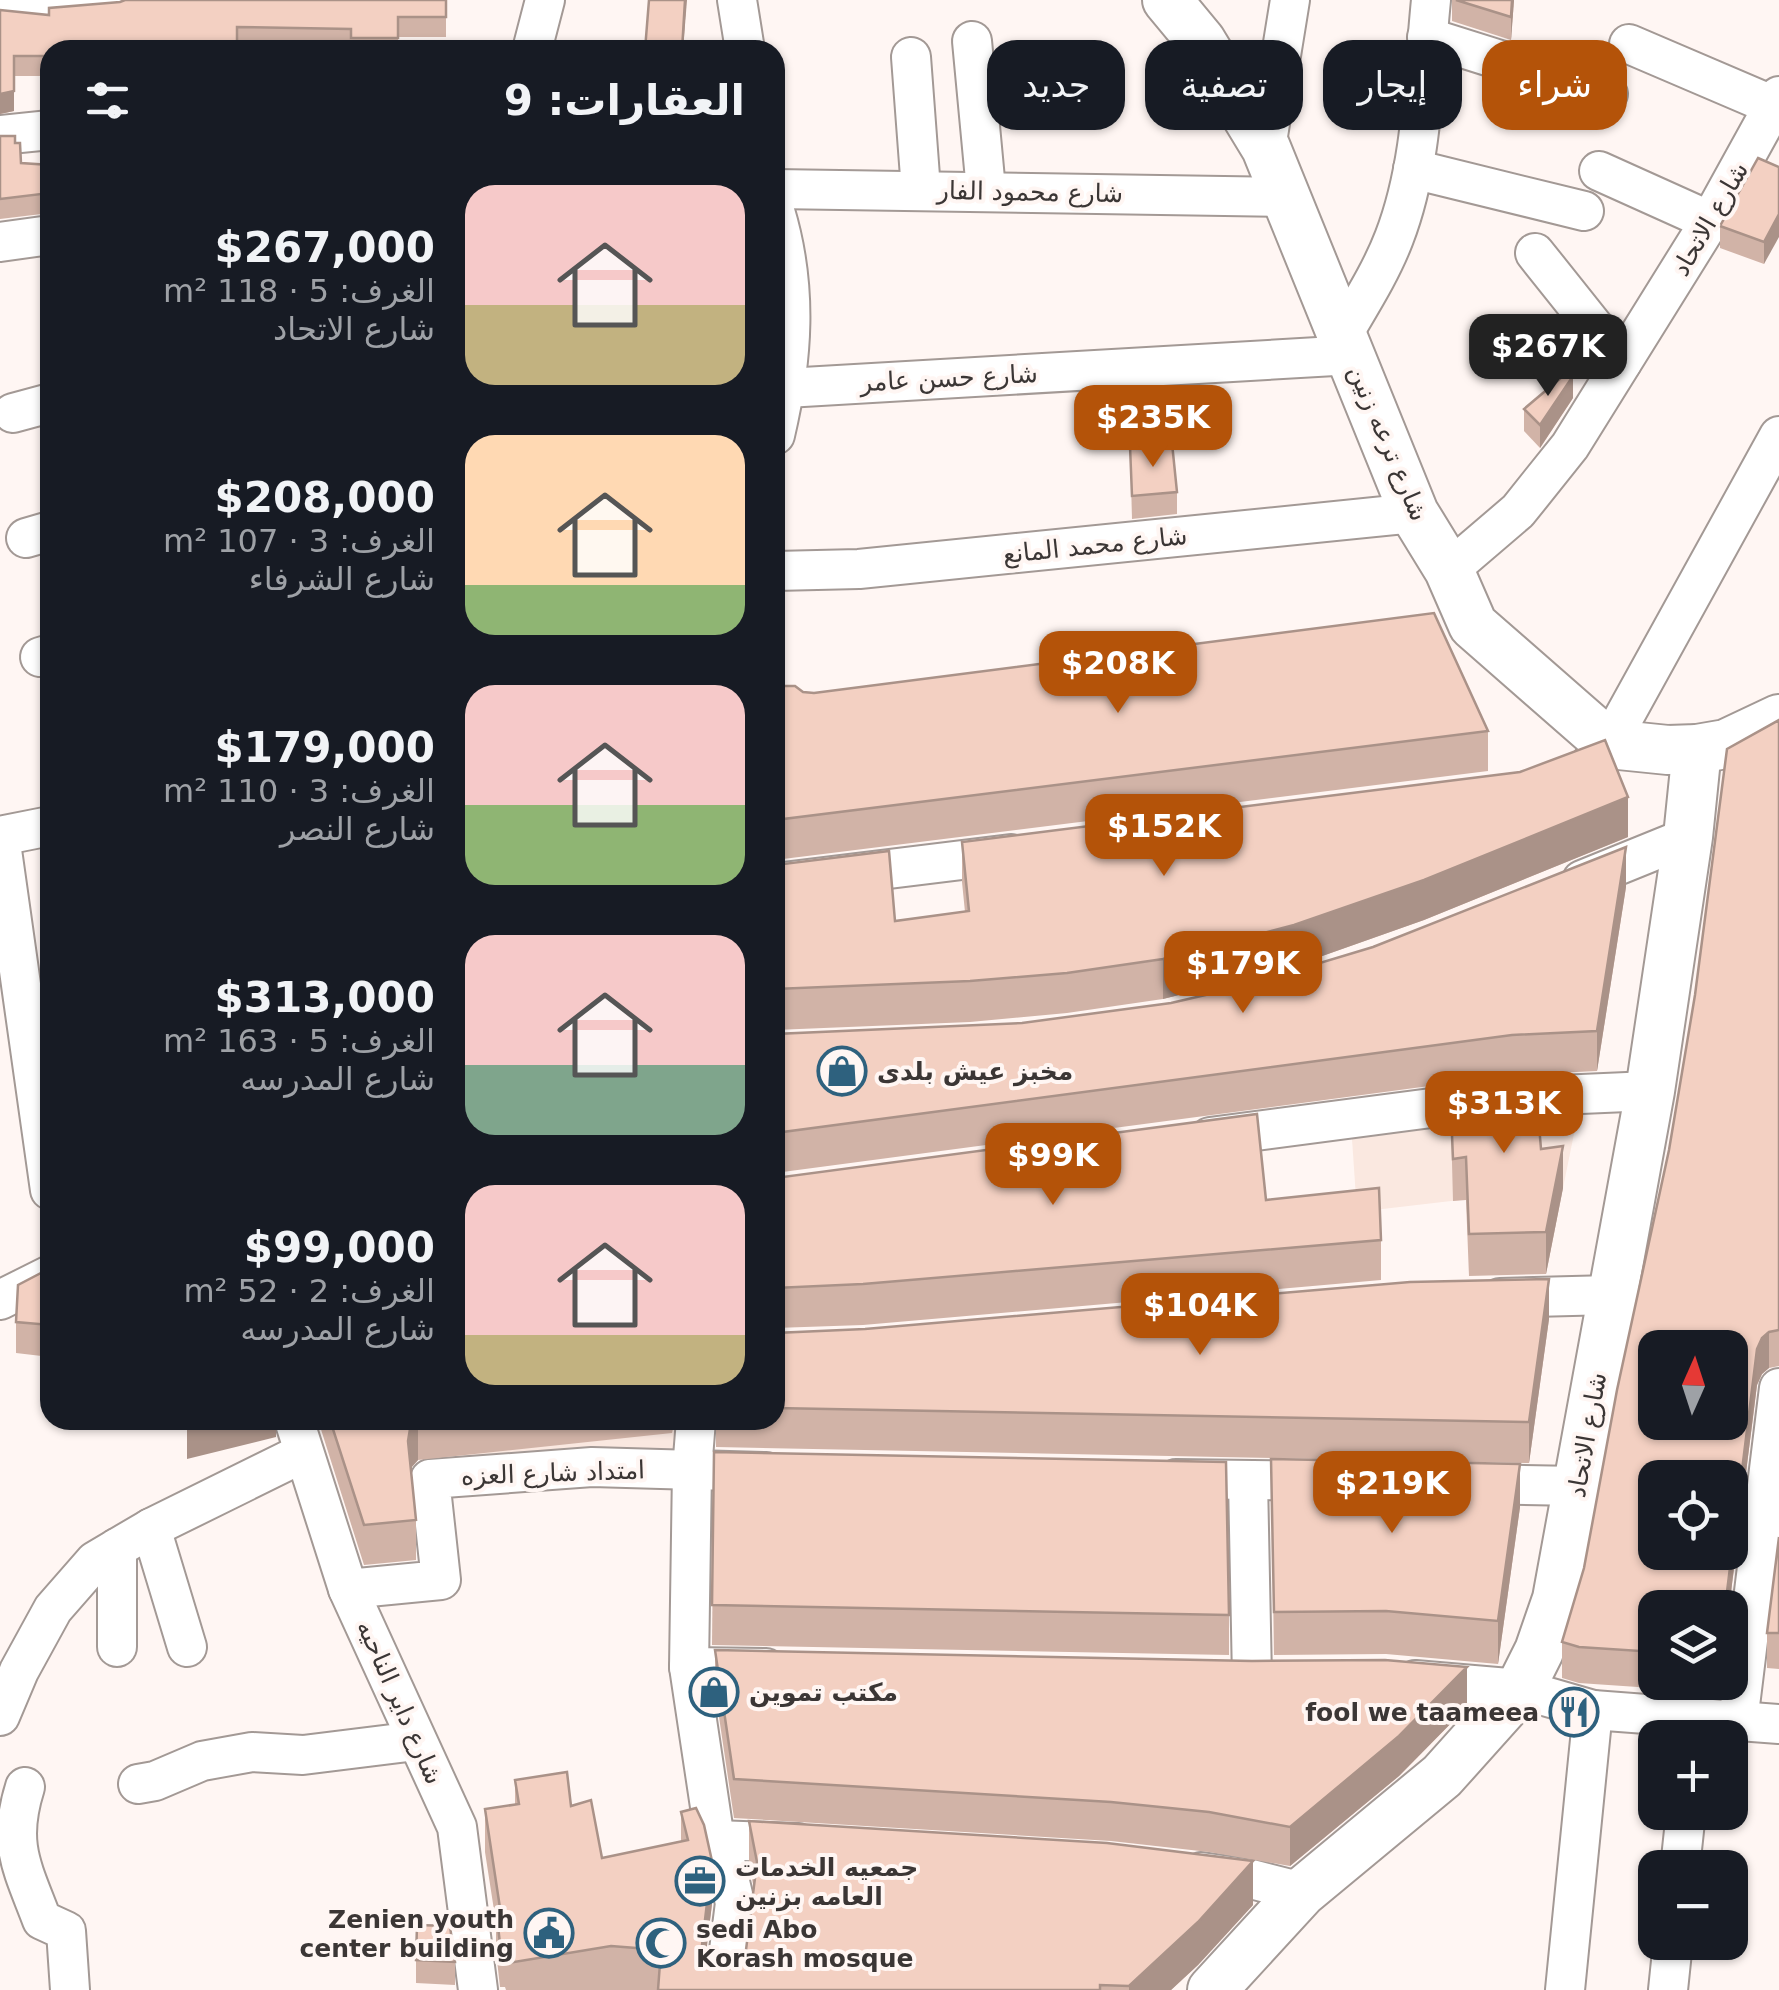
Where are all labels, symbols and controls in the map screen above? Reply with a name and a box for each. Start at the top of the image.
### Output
chip: جديد [987,40,1125,130]
chip: تصفية [1145,40,1303,130]
chip: إيجار [1323,40,1462,130]
chip: شراء [1482,40,1627,130]
icon: filters [80,73,135,128]
text: العقارات: 9 [504,76,745,125]
street label: شارع الاتحاد [1666,157,1754,281]
street label: شارع محمود الفار [935,176,1123,208]
text: $267,000 [214,223,435,272]
icon: home [545,225,665,345]
text: الغرف: 5 · 118 m² [163,272,435,310]
text: شارع الاتحاد [273,310,435,348]
pin: $267K [1478,314,1618,399]
text: $267K [1491,327,1605,365]
street label: شارع حسن عامر [857,359,1039,397]
street label: شارع ترعه زنين [1342,361,1434,525]
pin: $235K [1083,385,1223,470]
text: $235K [1096,398,1210,436]
text: $208,000 [214,473,435,522]
icon: home [545,475,665,595]
street label: شارع محمد المانع [1001,521,1189,570]
text: الغرف: 3 · 107 m² [163,522,435,560]
text: شارع الشرفاء [249,560,435,598]
pin: $208K [1048,631,1188,716]
text: $208K [1061,644,1175,682]
text: $179,000 [214,723,435,772]
icon: home [545,725,665,845]
text: الغرف: 3 · 110 m² [163,772,435,810]
pin: $152K [1094,794,1234,879]
text: $152K [1107,807,1221,845]
text: شارع النصر [280,810,435,848]
pin: $179K [1173,931,1313,1016]
text: $179K [1186,944,1300,982]
text: $313,000 [214,973,435,1022]
icon: home [545,975,665,1095]
text: الغرف: 5 · 163 m² [163,1022,435,1060]
shop icon: مخبز عيش بلدى [816,1045,868,1097]
place label: مخبز عيش بلدى [877,1057,1073,1087]
text: شارع المدرسه [240,1060,435,1098]
pin: $313K [1434,1071,1574,1156]
text: $313K [1447,1084,1561,1122]
pin: $99K [994,1123,1112,1208]
text: $99K [1007,1136,1099,1174]
text: $99,000 [244,1223,435,1272]
icon: home [545,1225,665,1345]
text: الغرف: 2 · 52 m² [183,1272,435,1310]
pin: $104K [1130,1273,1270,1358]
text: $104K [1143,1286,1257,1324]
text: شارع المدرسه [240,1310,435,1348]
north arrow [1638,1330,1748,1440]
map controls [1638,1330,1748,1960]
street label: شارع الاتحاد [1562,1370,1612,1500]
pin: $219K [1322,1451,1462,1536]
street label: امتداد شارع العزه [461,1455,645,1491]
button: locate [1638,1460,1748,1570]
text: $219K [1335,1464,1449,1502]
button: layers [1638,1590,1748,1700]
street label: شارع داير الناحيه [351,1616,449,1788]
shop icon: مكتب تموين [688,1666,740,1718]
place label: مكتب تموين [749,1678,898,1708]
restaurant icon: fool we taameea [1548,1686,1600,1738]
place label: fool we taameea [1305,1698,1539,1727]
button: + [1638,1720,1748,1830]
button: − [1638,1850,1748,1960]
place label: جمعيه الخدمات العامه بزنين [735,1853,918,1912]
office icon: جمعيه الخدمات العامه بزنين [674,1855,726,1907]
place label: Zenien youth center building [299,1905,514,1963]
public building icon: Zenien youth center building [523,1907,575,1959]
place label: sedi Abo Korash mosque [696,1915,913,1973]
mosque icon: sedi Abo Korash mosque [635,1917,687,1969]

